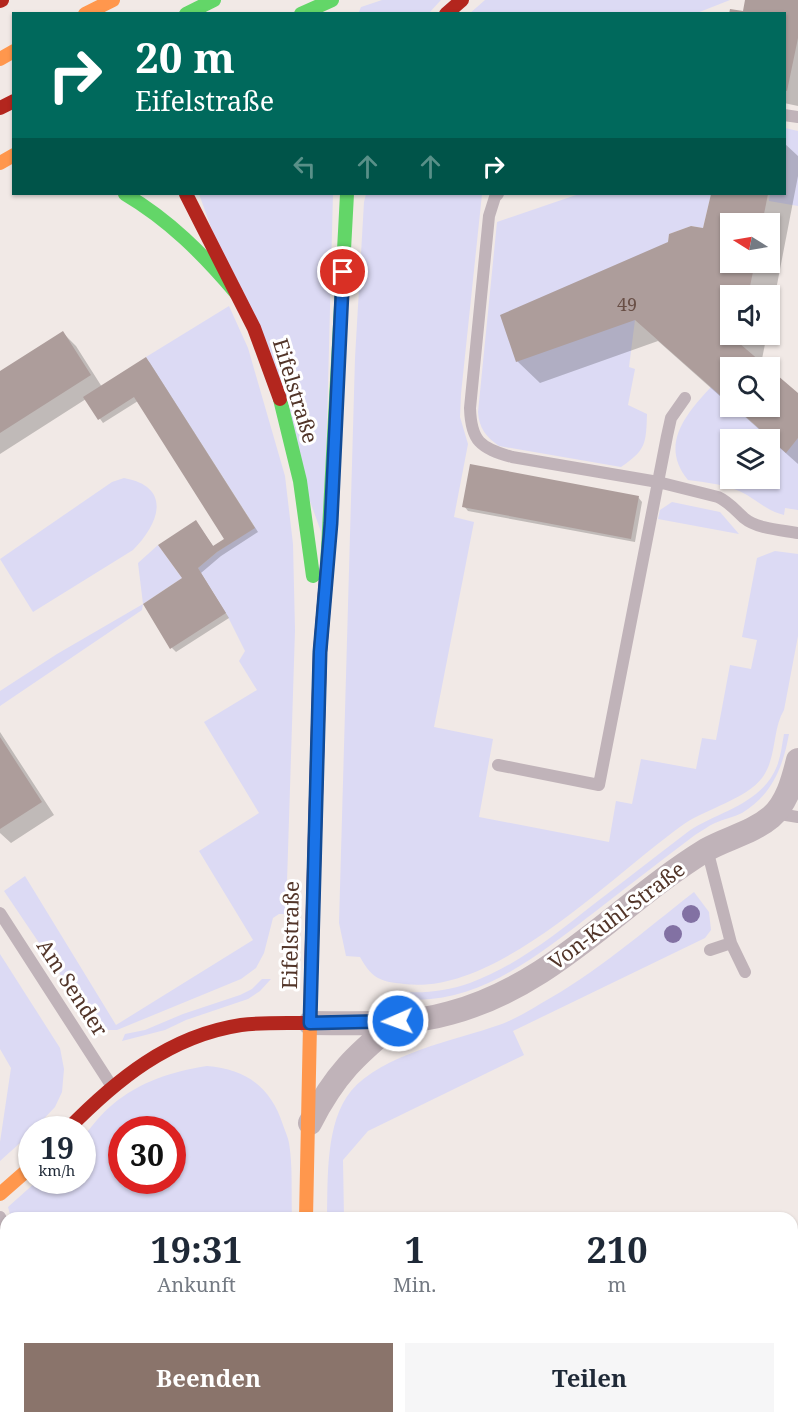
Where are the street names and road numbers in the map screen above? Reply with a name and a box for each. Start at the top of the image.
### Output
street label: Eifelstraße [267,335,325,447]
street label: Von-Kuhl-Straße [542,855,690,976]
street label: Eifelstraße [275,881,305,989]
street label: Am Sender [31,934,115,1041]

